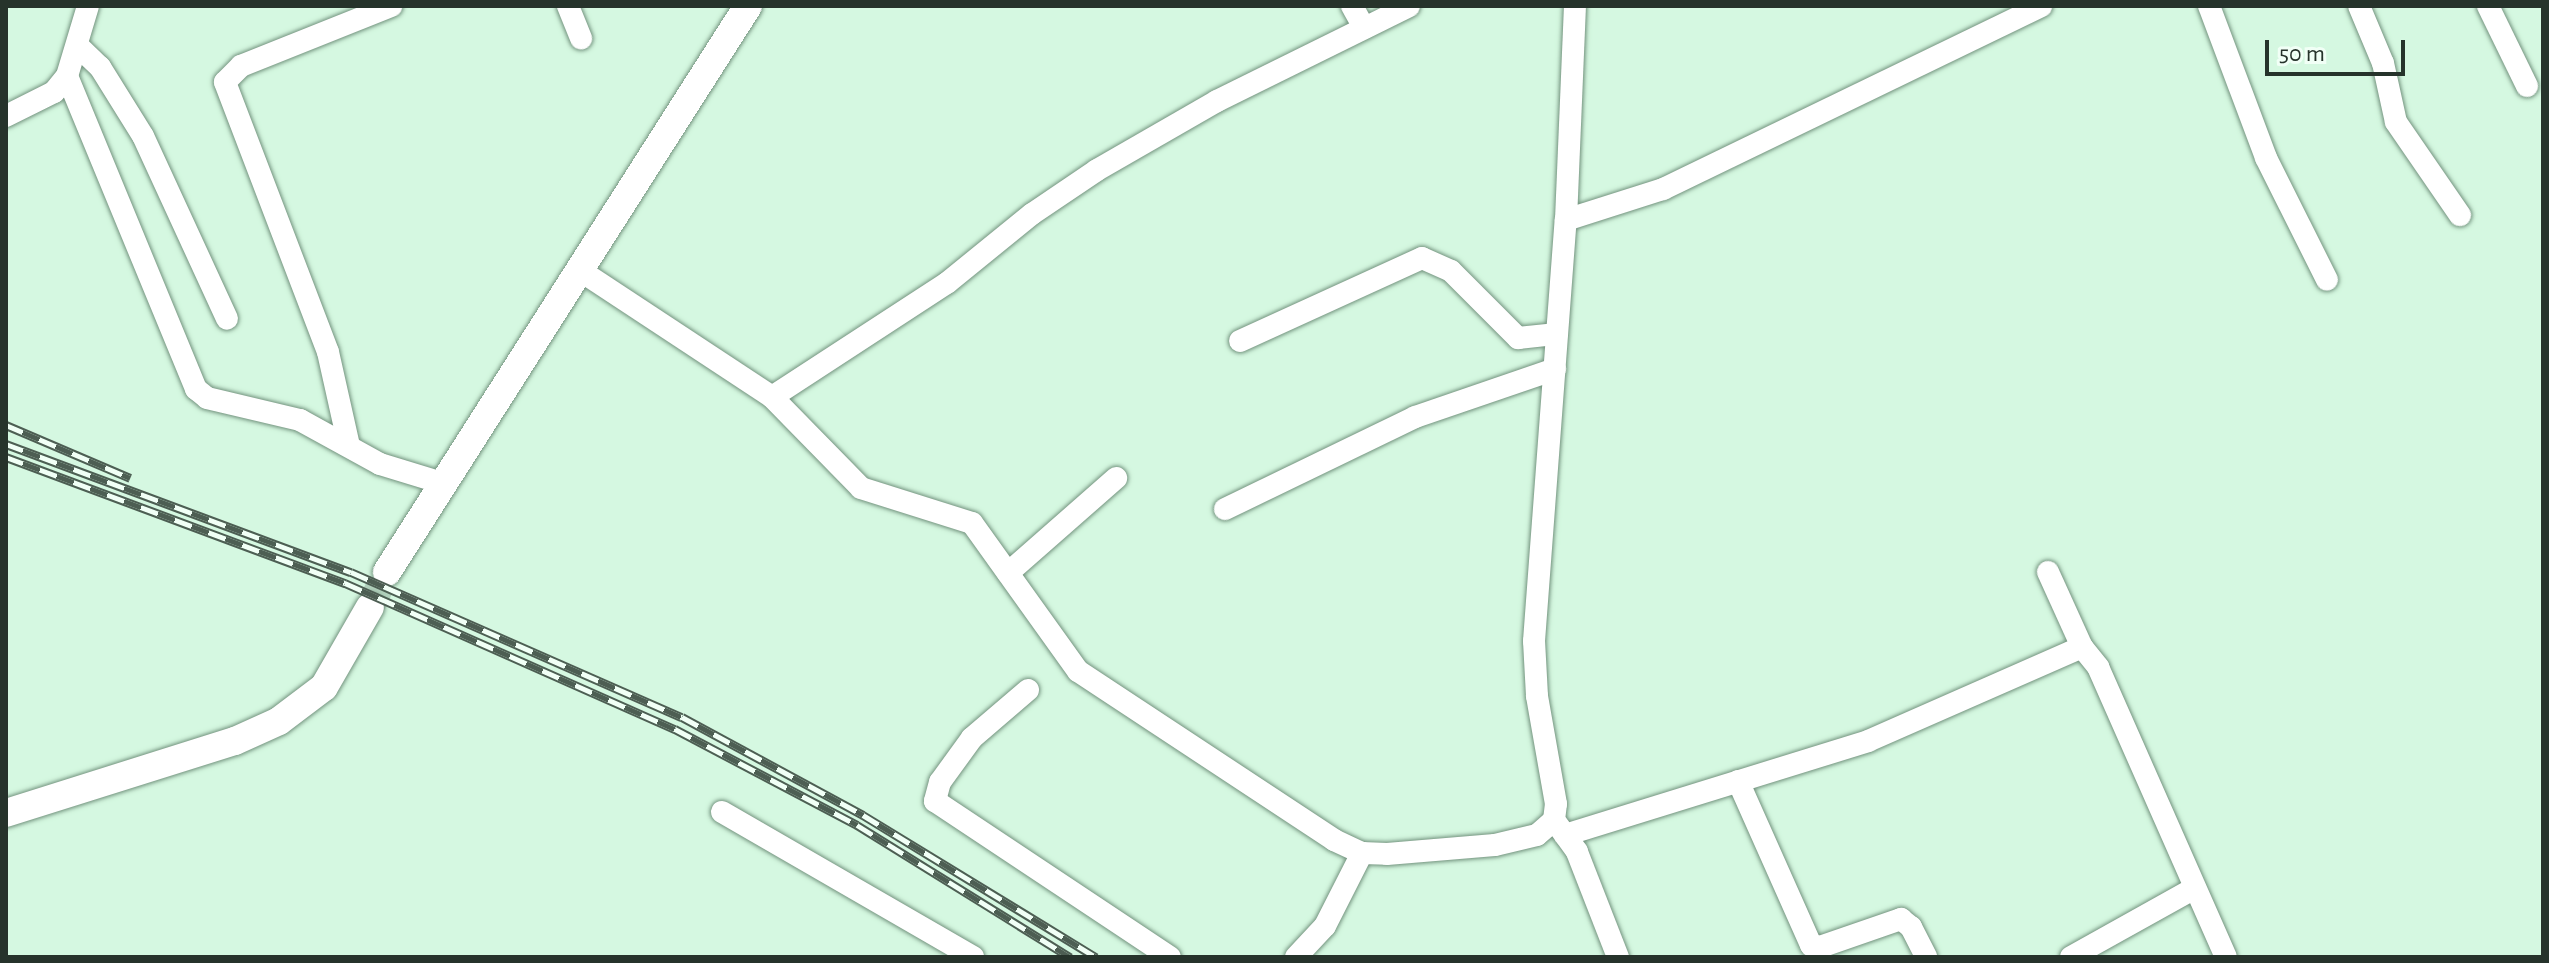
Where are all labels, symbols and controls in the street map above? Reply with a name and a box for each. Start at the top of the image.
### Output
scale bar [2269,24,2409,74]
text: 50 m [2279,42,2325,66]

